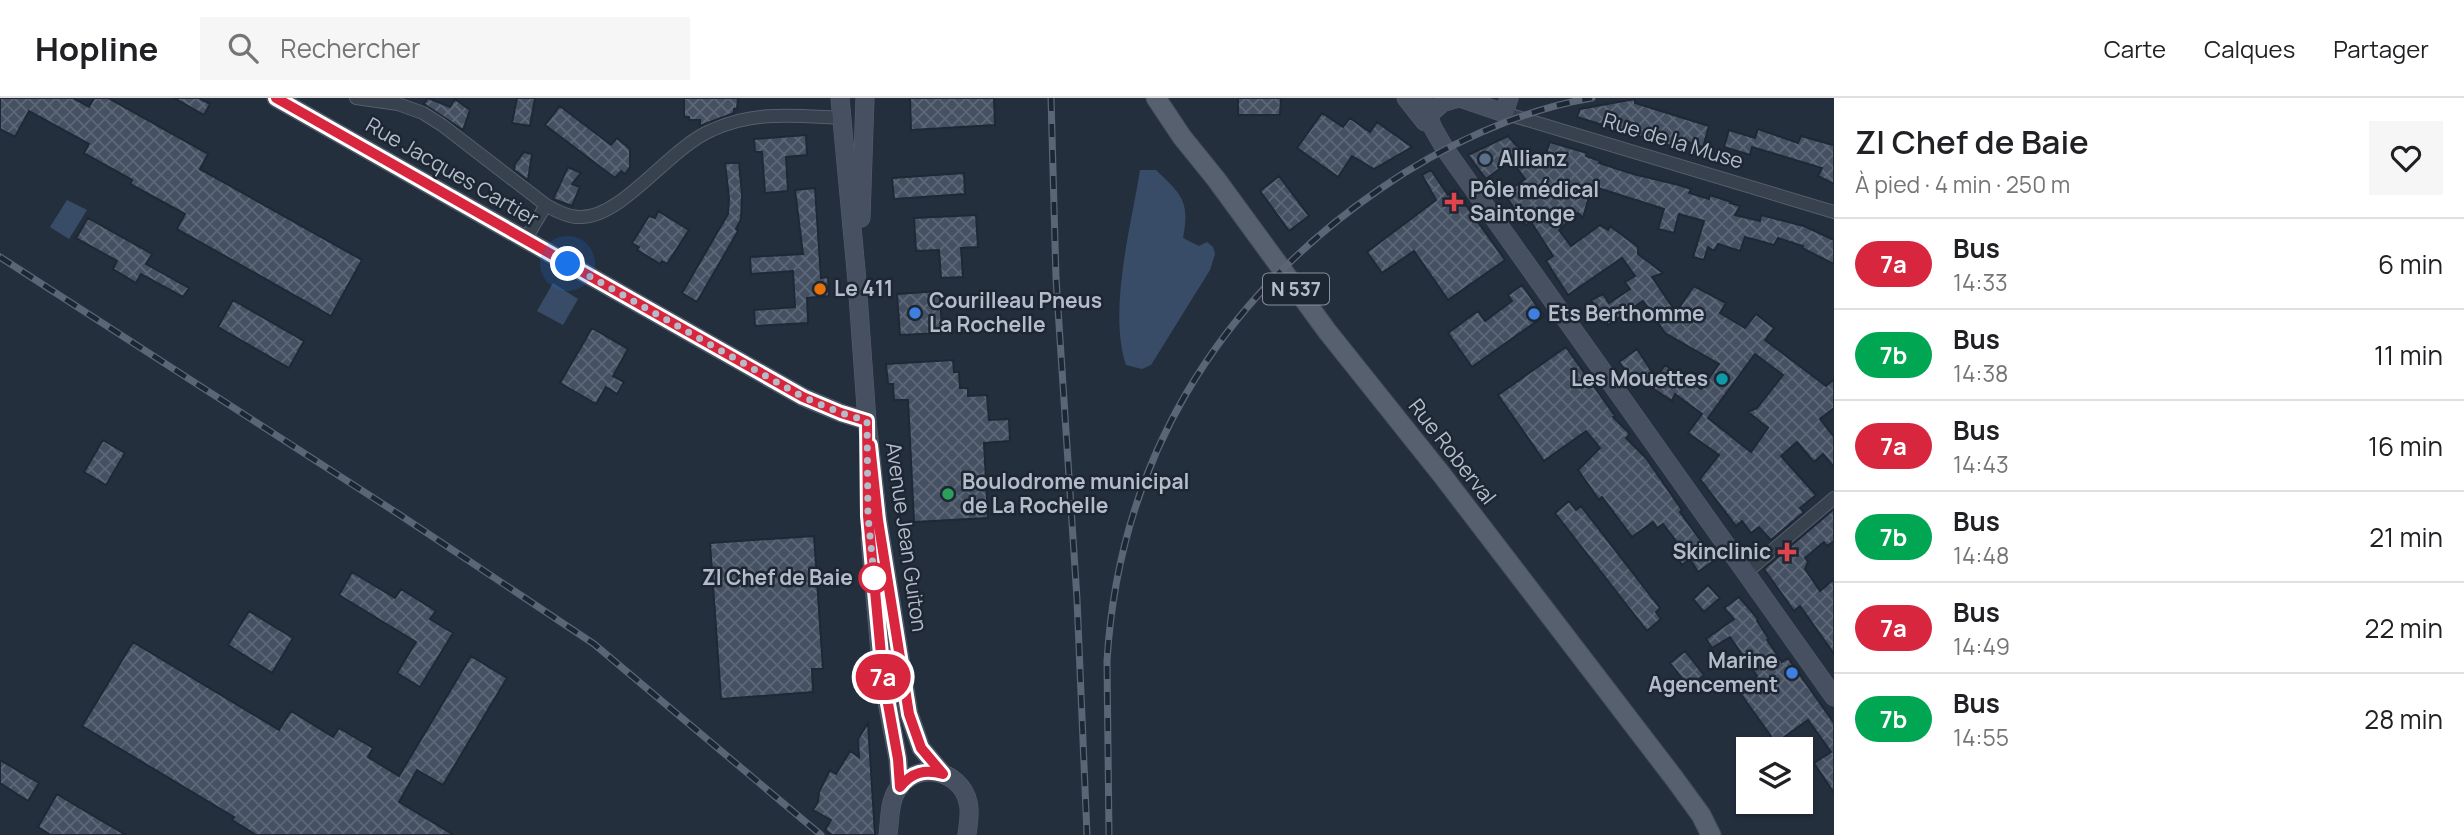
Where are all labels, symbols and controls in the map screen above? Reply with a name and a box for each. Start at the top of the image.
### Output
search box [200,17,690,80]
text: Hopline [35,26,158,71]
icon: search [224,29,262,67]
text: Rechercher [280,30,420,66]
text: Carte [2104,32,2166,65]
text: Calques [2204,32,2295,65]
text: Partager [2333,32,2429,65]
street label: Rue de la Muse [1600,105,1747,175]
street label: Rue Jacques Cartier [361,110,544,232]
text: ZI Chef de Baie [1855,119,2089,164]
button: heart [2369,121,2443,195]
place label: Allianz [1499,144,1567,172]
marker: Allianz [1477,151,1493,167]
text: À pied · 4 min · 250 m [1855,168,2070,200]
place label: Pôle médical Saintonge [1470,175,1599,227]
marker: Pôle médical Saintonge [1444,192,1464,212]
text: Bus [1953,230,2000,266]
your location [550,246,585,281]
text: 6 min [2378,246,2443,282]
text: 7a [1880,247,1907,280]
text: 14:33 [1953,266,2008,298]
place label: Le 411 [834,274,893,302]
road number: N 537 [1263,274,1329,304]
marker: Le 411 [812,281,828,297]
place label: Courilleau Pneus La Rochelle [929,286,1102,338]
place label: Ets Berthomme [1548,299,1705,327]
marker: Courilleau Pneus La Rochelle [907,305,923,321]
marker: Ets Berthomme [1526,306,1542,322]
text: Bus [1953,321,2000,357]
text: 11 min [2374,337,2443,373]
text: 7b [1880,338,1907,371]
text: 14:38 [1953,357,2008,389]
place label: Les Mouettes [1571,364,1708,392]
marker: Les Mouettes [1714,371,1730,387]
street label: Rue Roberval [1403,393,1503,510]
text: Bus [1953,412,2000,448]
text: 16 min [2368,428,2443,464]
text: 7a [1880,429,1907,462]
street label: Avenue Jean Guiton [880,440,934,634]
text: 14:43 [1953,448,2009,480]
place label: Boulodrome municipal de La Rochelle [962,467,1190,519]
marker: Boulodrome municipal de La Rochelle [940,486,956,502]
text: Bus [1953,503,2000,539]
text: 21 min [2369,519,2443,555]
text: 7b [1880,520,1907,553]
place label: Skinclinic [1672,537,1771,565]
text: 14:48 [1953,539,2009,571]
marker: Skinclinic [1777,542,1797,562]
place label: ZI Chef de Baie [702,563,853,591]
marker: ZI Chef de Baie [859,563,889,593]
text: Bus [1953,594,2000,630]
text: 22 min [2365,610,2443,646]
text: 7a [1880,611,1907,644]
text: 14:49 [1953,630,2010,662]
place label: Marine Agencement [1648,646,1778,698]
line badge: 7a [852,654,914,700]
text: 7a [870,660,896,693]
marker: Marine Agencement [1784,665,1800,681]
text: Bus [1953,685,2000,721]
text: 28 min [2364,701,2443,737]
text: 7b [1880,702,1907,735]
text: 14:55 [1953,721,2009,753]
map controls [1736,737,1813,814]
button: layers [1736,737,1813,814]

